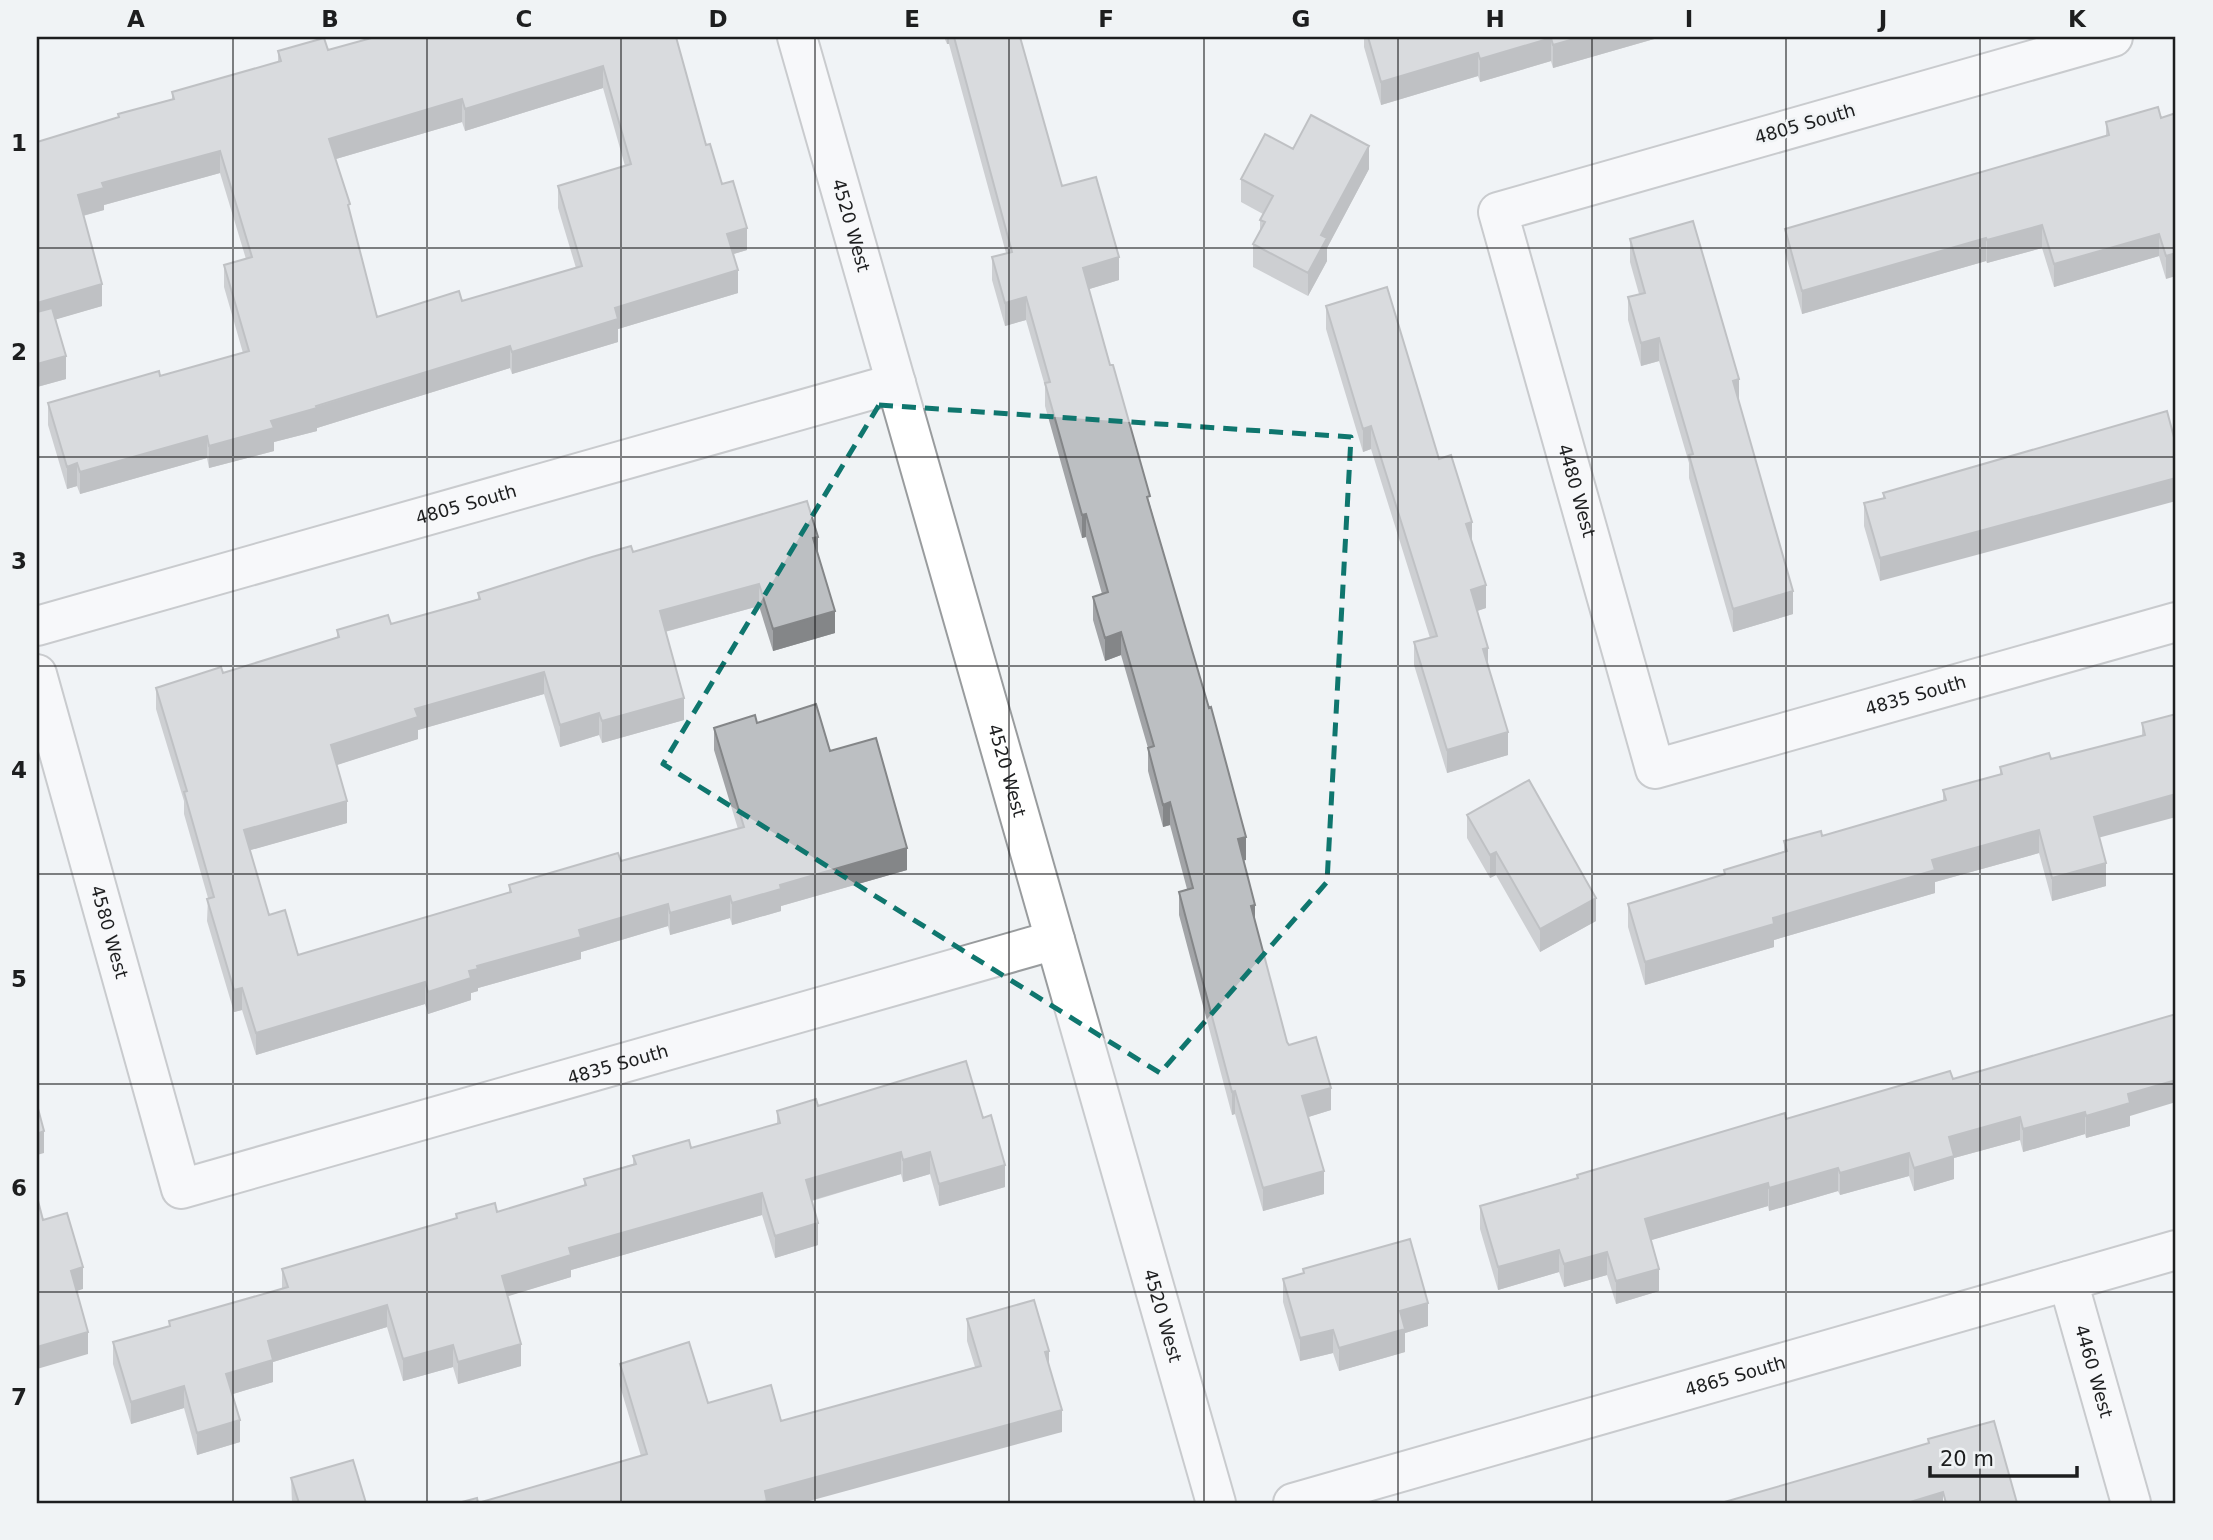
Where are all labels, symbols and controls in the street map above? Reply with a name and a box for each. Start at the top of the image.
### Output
text: A [127,6,145,32]
text: B [321,6,339,32]
text: C [516,6,532,32]
text: D [708,6,728,32]
text: E [904,6,920,32]
text: F [1098,6,1114,32]
text: G [1292,6,1310,32]
text: H [1485,6,1505,32]
text: I [1685,6,1693,32]
text: J [1877,6,1887,32]
text: K [2068,6,2087,32]
street label: 4805 South [1752,99,1858,148]
text: 1 [11,130,27,156]
street label: 4520 West [828,176,875,274]
text: 2 [11,339,27,365]
street label: 4480 West [1554,442,1600,540]
street label: 4805 South [413,480,519,528]
text: 3 [11,548,27,574]
street label: 4835 South [1863,671,1968,719]
street label: 4520 West [984,722,1030,819]
text: 4 [11,757,27,783]
street label: 4580 West [87,883,133,981]
text: 5 [11,966,27,992]
street label: 4835 South [565,1040,671,1088]
text: 6 [11,1175,27,1201]
street label: 4520 West [1140,1267,1186,1365]
street label: 4460 West [2071,1322,2117,1420]
street label: 4865 South [1682,1351,1788,1400]
text: 7 [11,1384,27,1410]
scale bar [1930,1435,2076,1479]
text: 20 m [1940,1447,1994,1471]

